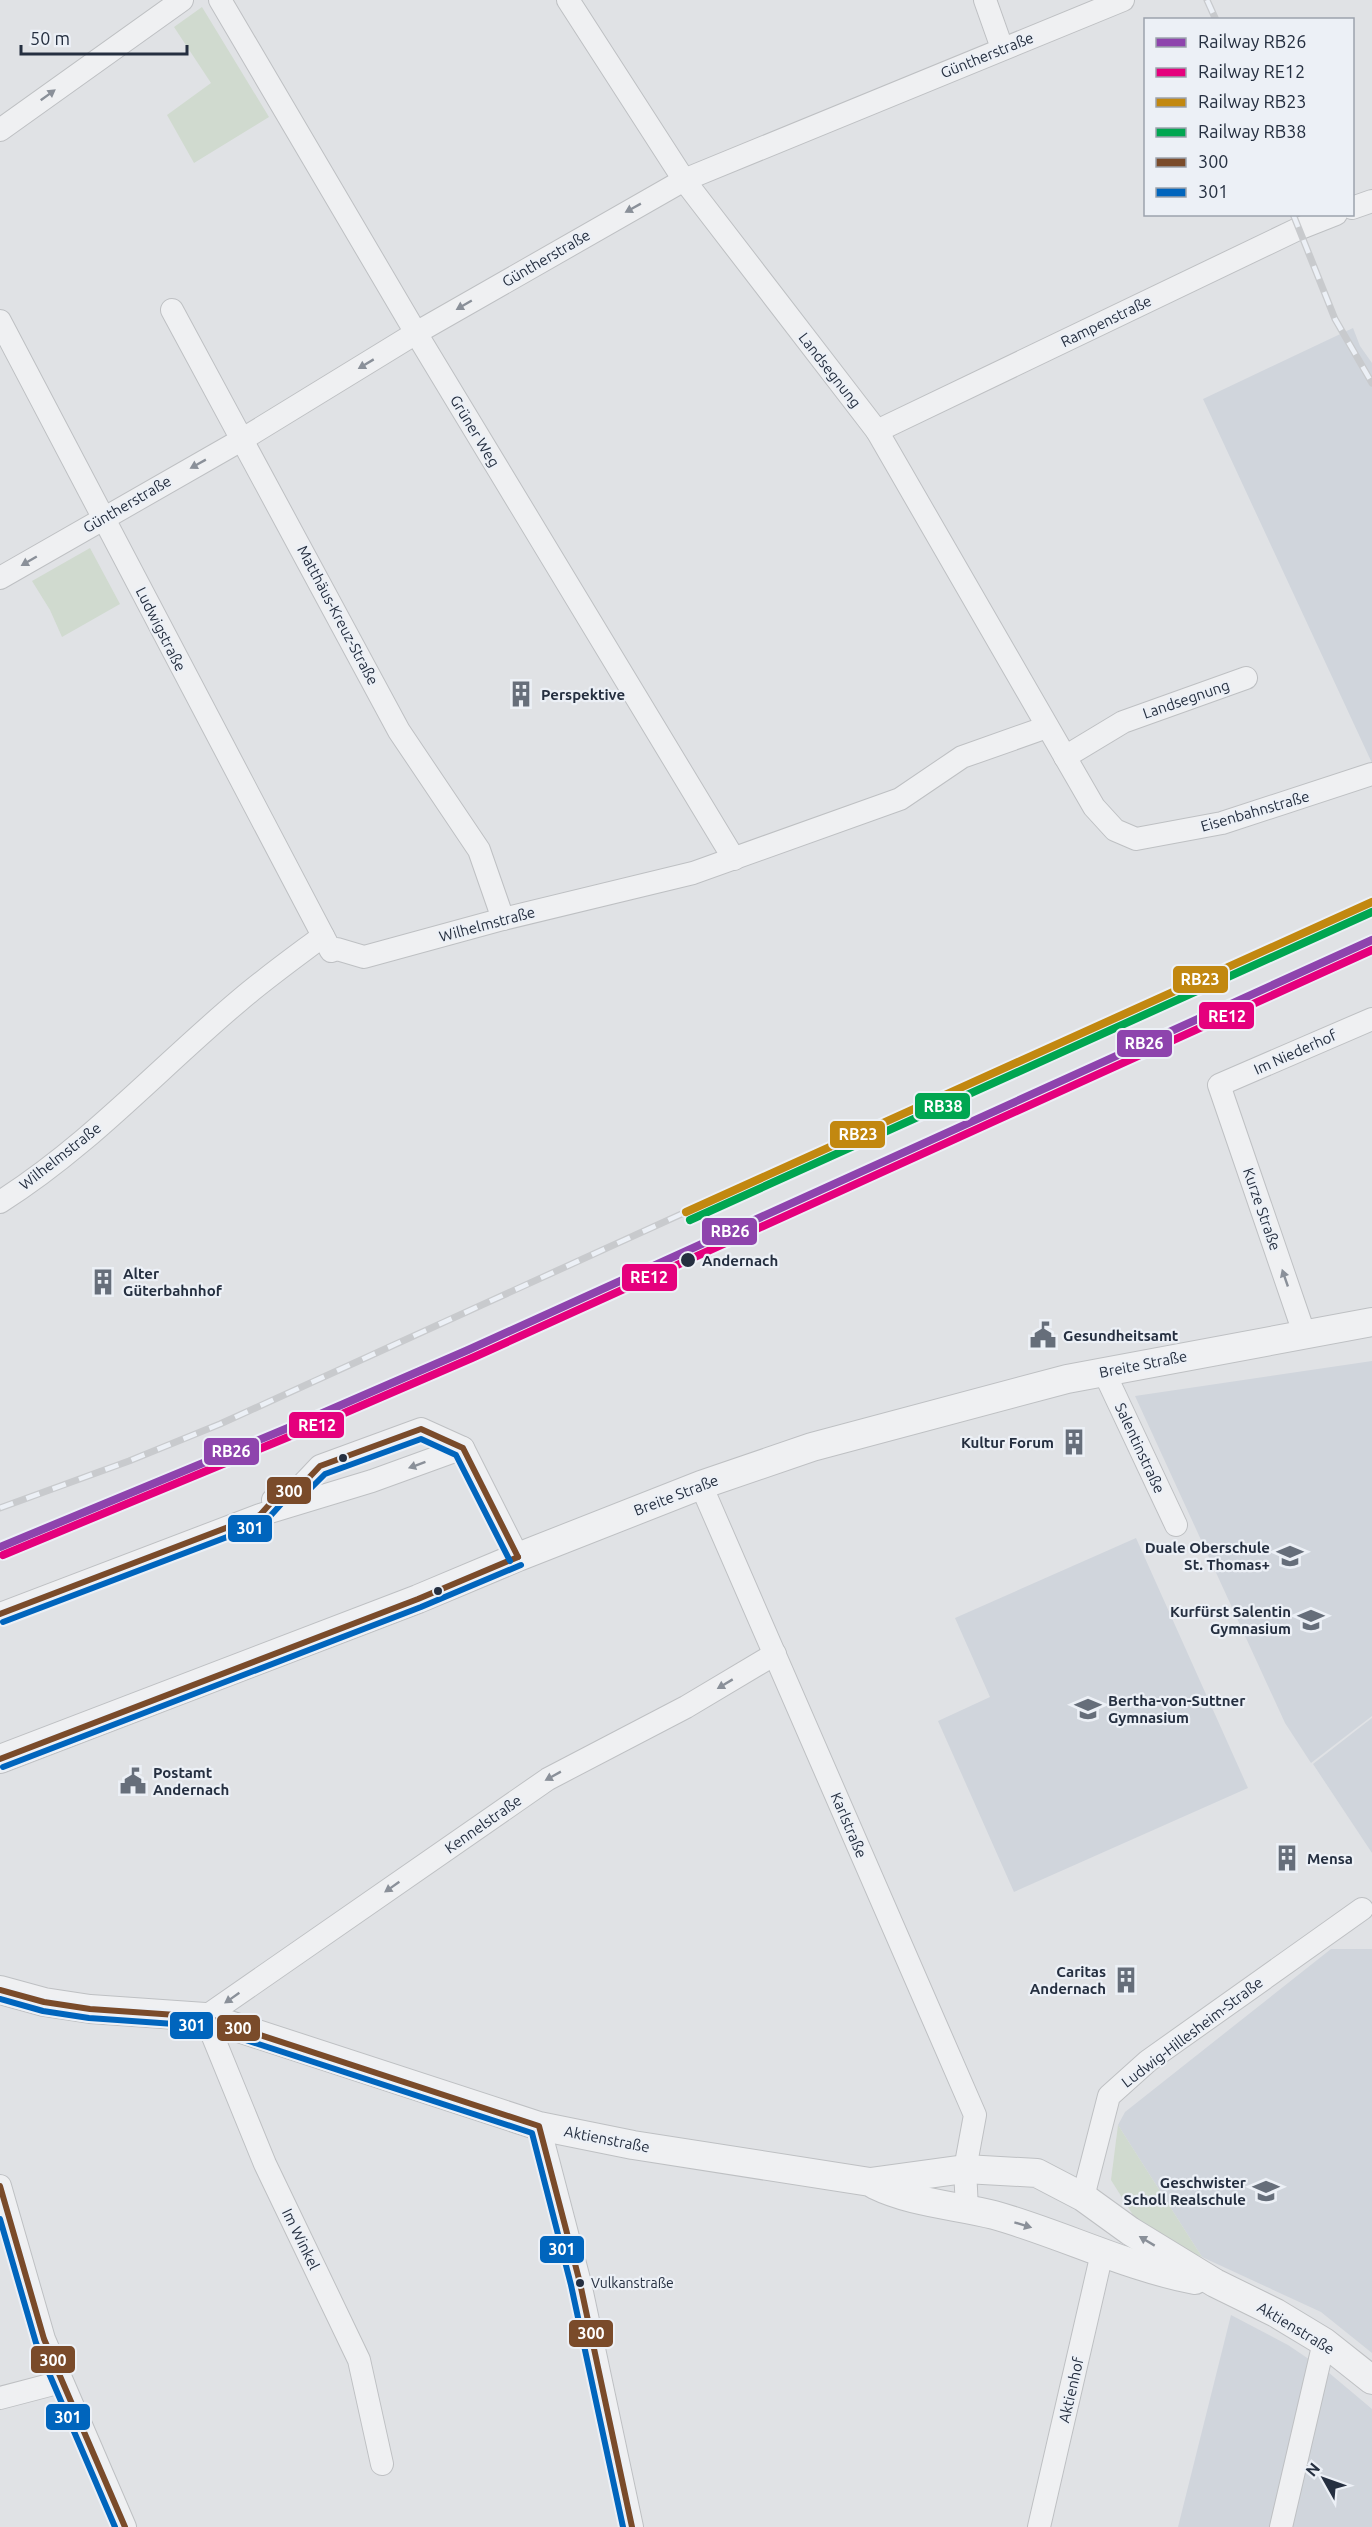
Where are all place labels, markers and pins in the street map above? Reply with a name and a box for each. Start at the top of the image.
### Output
building icon: Perspektive [506,679,536,709]
place label: Perspektive [541,686,625,703]
marker: Andernach [679,1251,697,1269]
place label: Andernach [702,1252,778,1269]
place label: Alter Güterbahnhof [123,1265,223,1299]
building icon: Alter Güterbahnhof [88,1267,118,1297]
public building icon: Gesundheitsamt [1028,1320,1058,1350]
place label: Gesundheitsamt [1063,1327,1179,1344]
building icon: Kultur Forum [1059,1427,1089,1457]
place label: Kultur Forum [961,1434,1054,1451]
unlabelled marker [337,1452,349,1464]
place label: Duale Oberschule St. Thomas+ [1145,1539,1270,1573]
school or university icon: Duale Oberschule St. Thomas+ [1275,1541,1305,1571]
unlabelled marker [432,1585,444,1597]
place label: Kurfürst Salentin Gymnasium [1170,1603,1291,1637]
school or university icon: Kurfürst Salentin Gymnasium [1296,1605,1326,1635]
place label: Bertha-von-Suttner Gymnasium [1108,1692,1246,1726]
school or university icon: Bertha-von-Suttner Gymnasium [1073,1694,1103,1724]
place label: Postamt Andernach [153,1764,229,1798]
public building icon: Postamt Andernach [118,1766,148,1796]
building icon: Mensa [1272,1843,1302,1873]
place label: Mensa [1307,1850,1353,1867]
place label: Caritas Andernach [1030,1963,1106,1997]
building icon: Caritas Andernach [1111,1965,1141,1995]
place label: Geschwister Scholl Realschule [1124,2174,1247,2208]
school or university icon: Geschwister Scholl Realschule [1251,2176,1281,2206]
place label: Vulkanstraße [591,2275,674,2291]
marker: Vulkanstraße [574,2277,586,2289]

